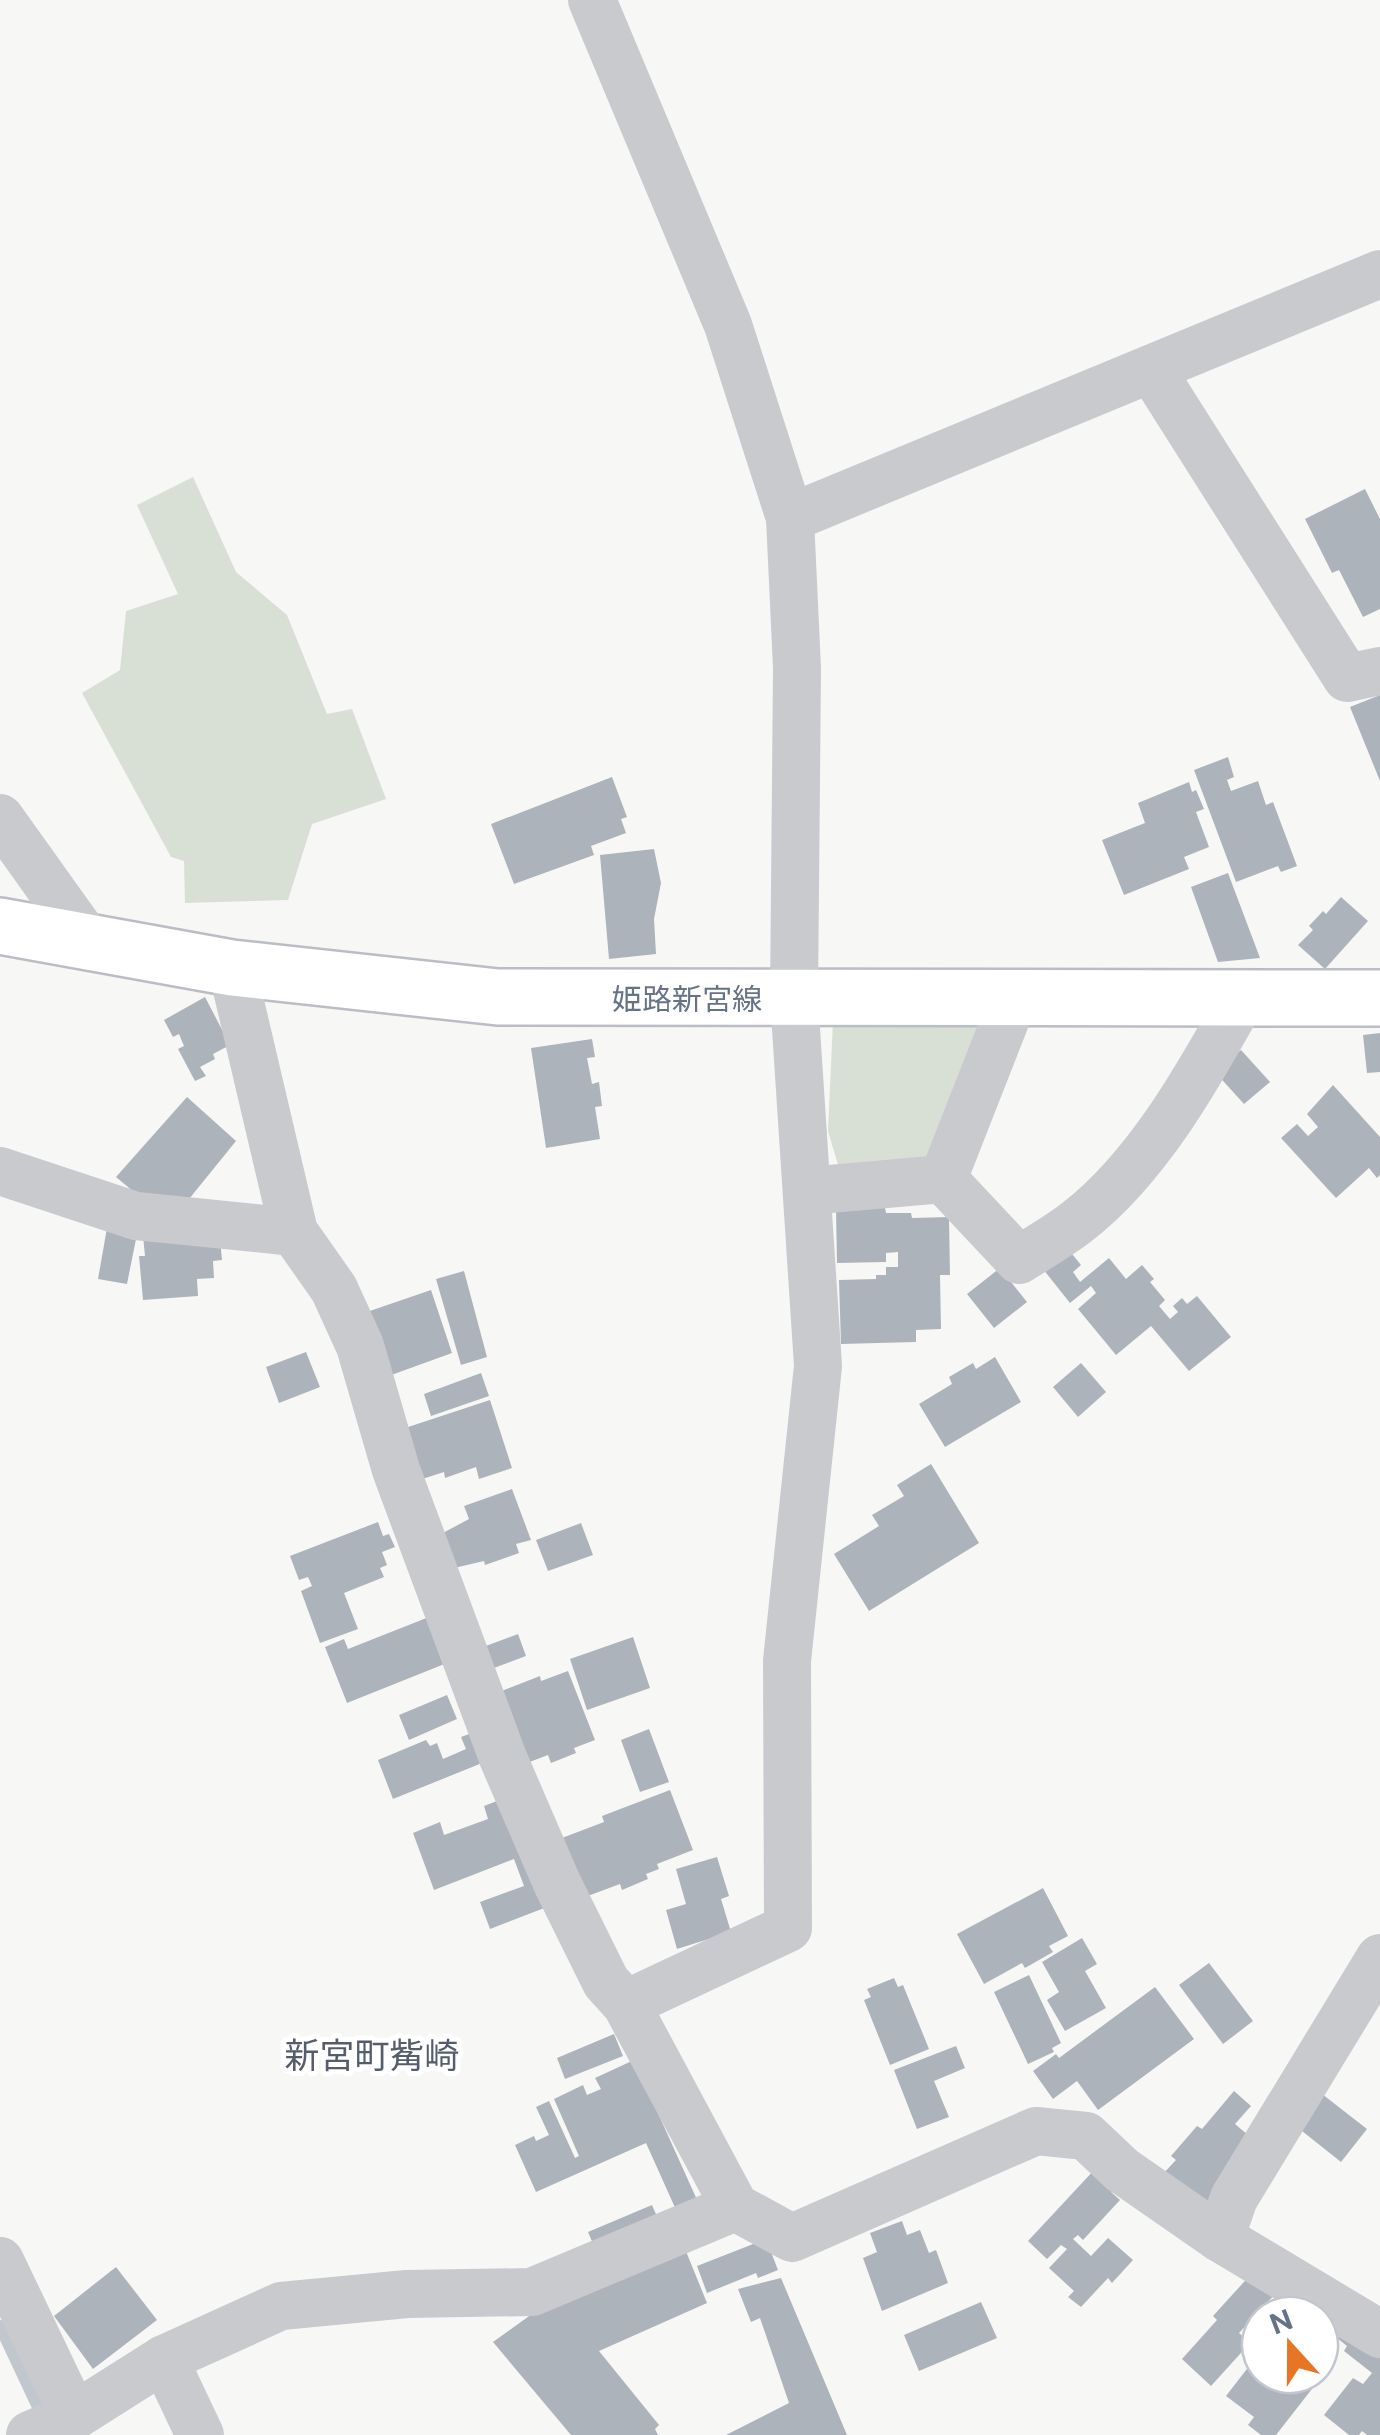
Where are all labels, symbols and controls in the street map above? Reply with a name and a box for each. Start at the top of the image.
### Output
street label: 姫路新宮線 [612,981,762,1017]
district label: 新宮町觜崎 [284,2035,460,2076]
north arrow [1240,2295,1340,2395]
text: N [1265,2302,1297,2341]

